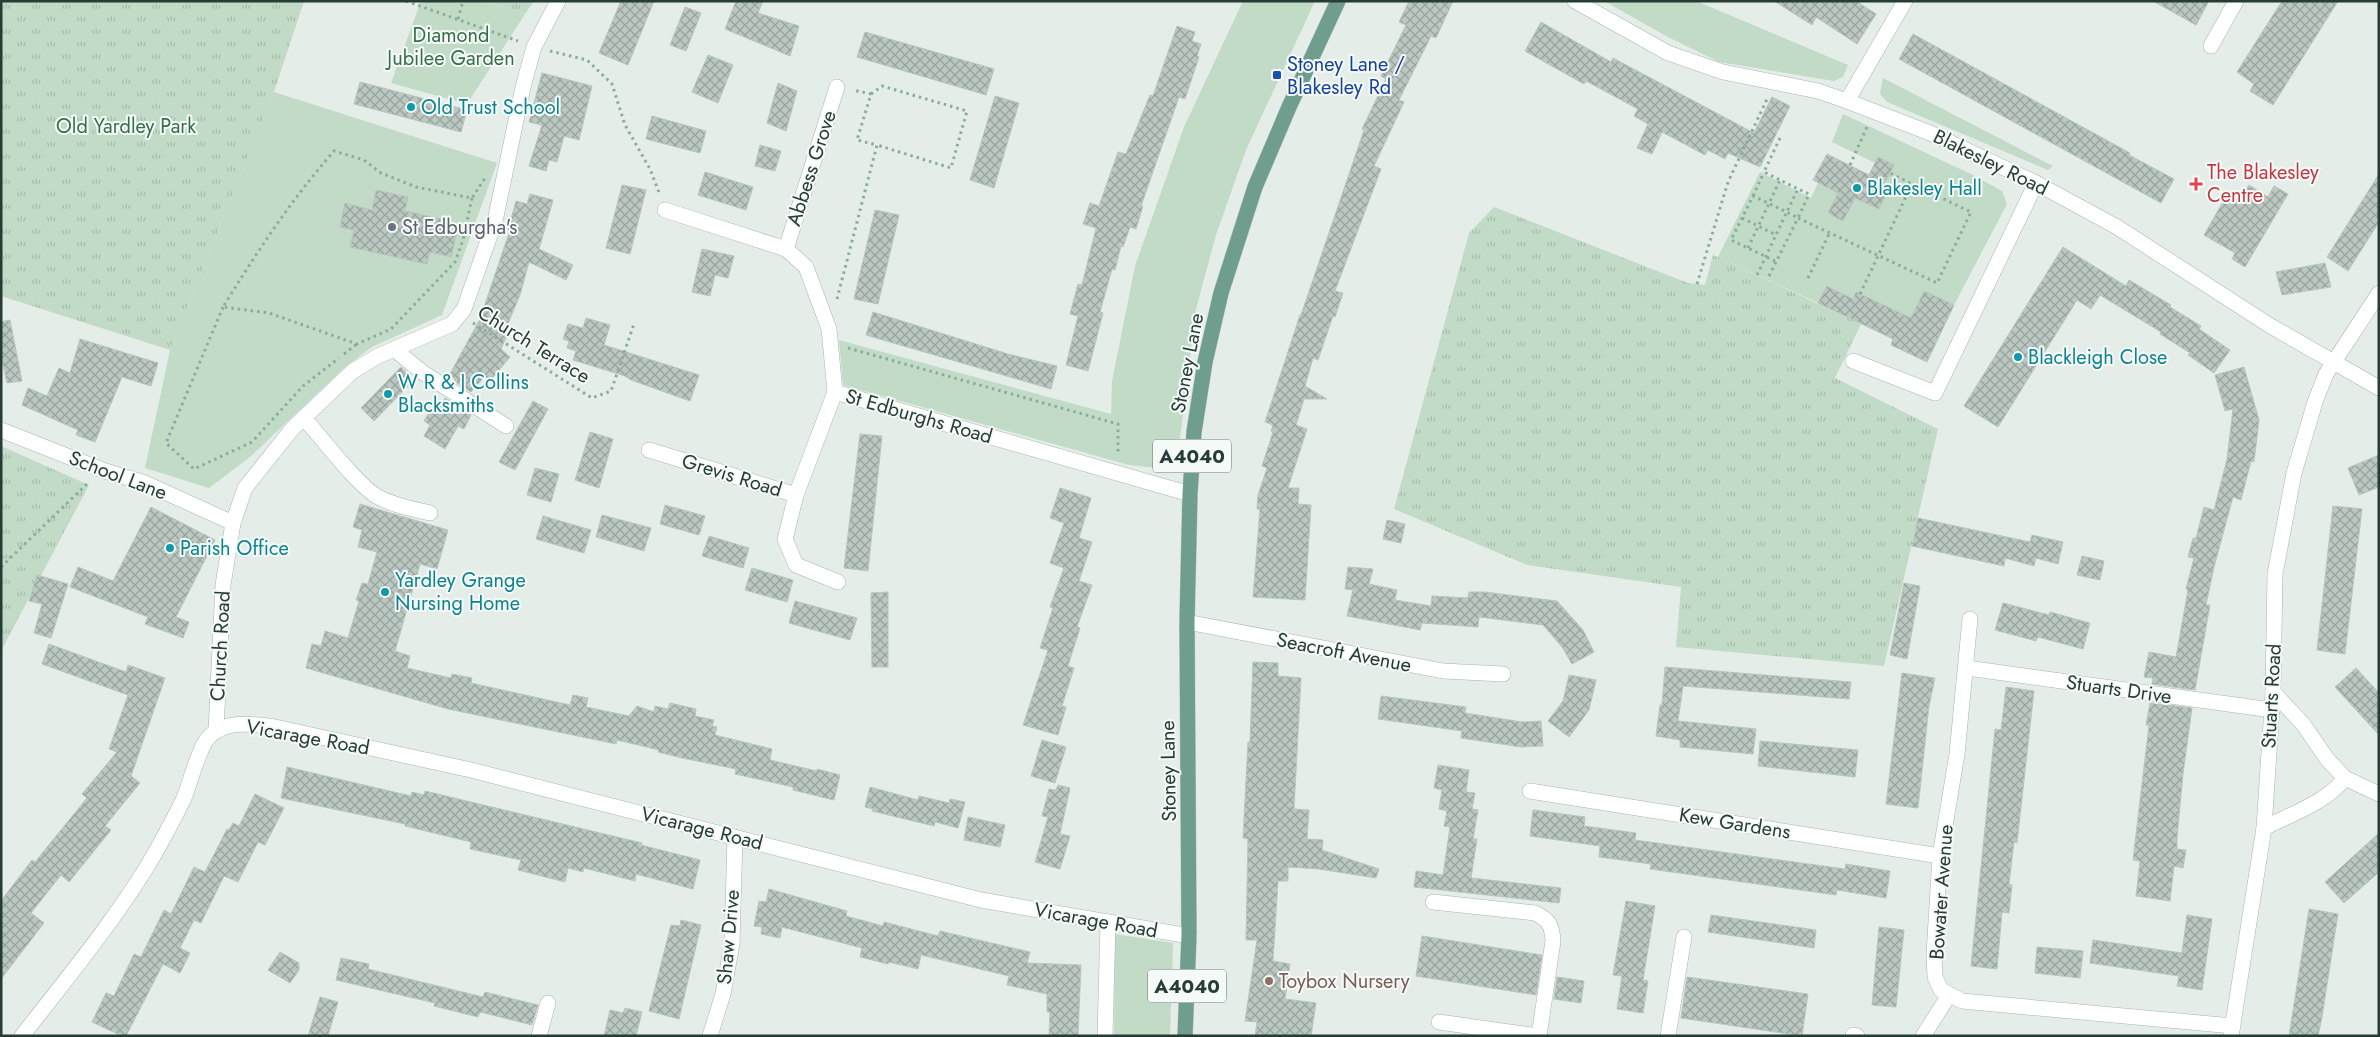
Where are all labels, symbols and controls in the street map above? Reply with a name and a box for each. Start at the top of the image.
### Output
park label: Diamond Jubilee Garden [384,21,515,73]
place label: Stoney Lane / Blakesley Rd [1287,50,1405,102]
marker: Stoney Lane / Blakesley Rd [1271,69,1283,81]
place label: Old Trust School [421,93,560,122]
marker: Old Trust School [405,101,417,113]
street label: Abbess Grove [779,107,844,230]
park label: Old Yardley Park [56,112,196,141]
street label: Blakesley Road [1928,122,2053,203]
place label: The Blakesley Centre [2207,158,2319,210]
place label: Blakesley Hall [1867,174,1982,203]
marker: The Blakesley Centre [2189,177,2203,191]
marker: Blakesley Hall [1851,182,1863,194]
place label: St Edburgha's [402,213,517,242]
marker: St Edburgha's [386,221,398,233]
street label: Church Terrace [472,298,596,391]
street label: Stoney Lane [1164,311,1211,416]
place label: Blackleigh Close [2028,343,2167,372]
marker: Blackleigh Close [2012,351,2024,363]
place label: W R & J Collins Blacksmiths [398,368,529,420]
street label: St Edburghs Road [842,382,996,451]
marker: W R & J Collins Blacksmiths [382,388,394,400]
road number: A4040 [1153,440,1231,472]
street label: School Lane [65,443,171,507]
street label: Grevis Road [678,447,785,504]
place label: Parish Office [180,534,289,563]
marker: Parish Office [164,542,176,554]
place label: Yardley Grange Nursing Home [395,566,526,618]
marker: Yardley Grange Nursing Home [379,586,391,598]
street label: Church Road [203,590,238,702]
street label: Seacroft Avenue [1274,625,1414,680]
street label: Stuarts Road [2254,643,2289,749]
street label: Stuarts Drive [2064,668,2173,711]
street label: Vicarage Road [244,712,372,763]
street label: Stoney Lane [1153,720,1184,822]
street label: Vicarage Road [638,799,766,858]
street label: Kew Gardens [1677,800,1793,847]
street label: Bowater Avenue [1922,824,1961,961]
street label: Shaw Drive [710,888,747,986]
street label: Vicarage Road [1032,895,1160,946]
place label: Toybox Nursery [1279,967,1410,996]
road number: A4040 [1148,969,1226,1002]
marker: Toybox Nursery [1263,975,1275,987]

